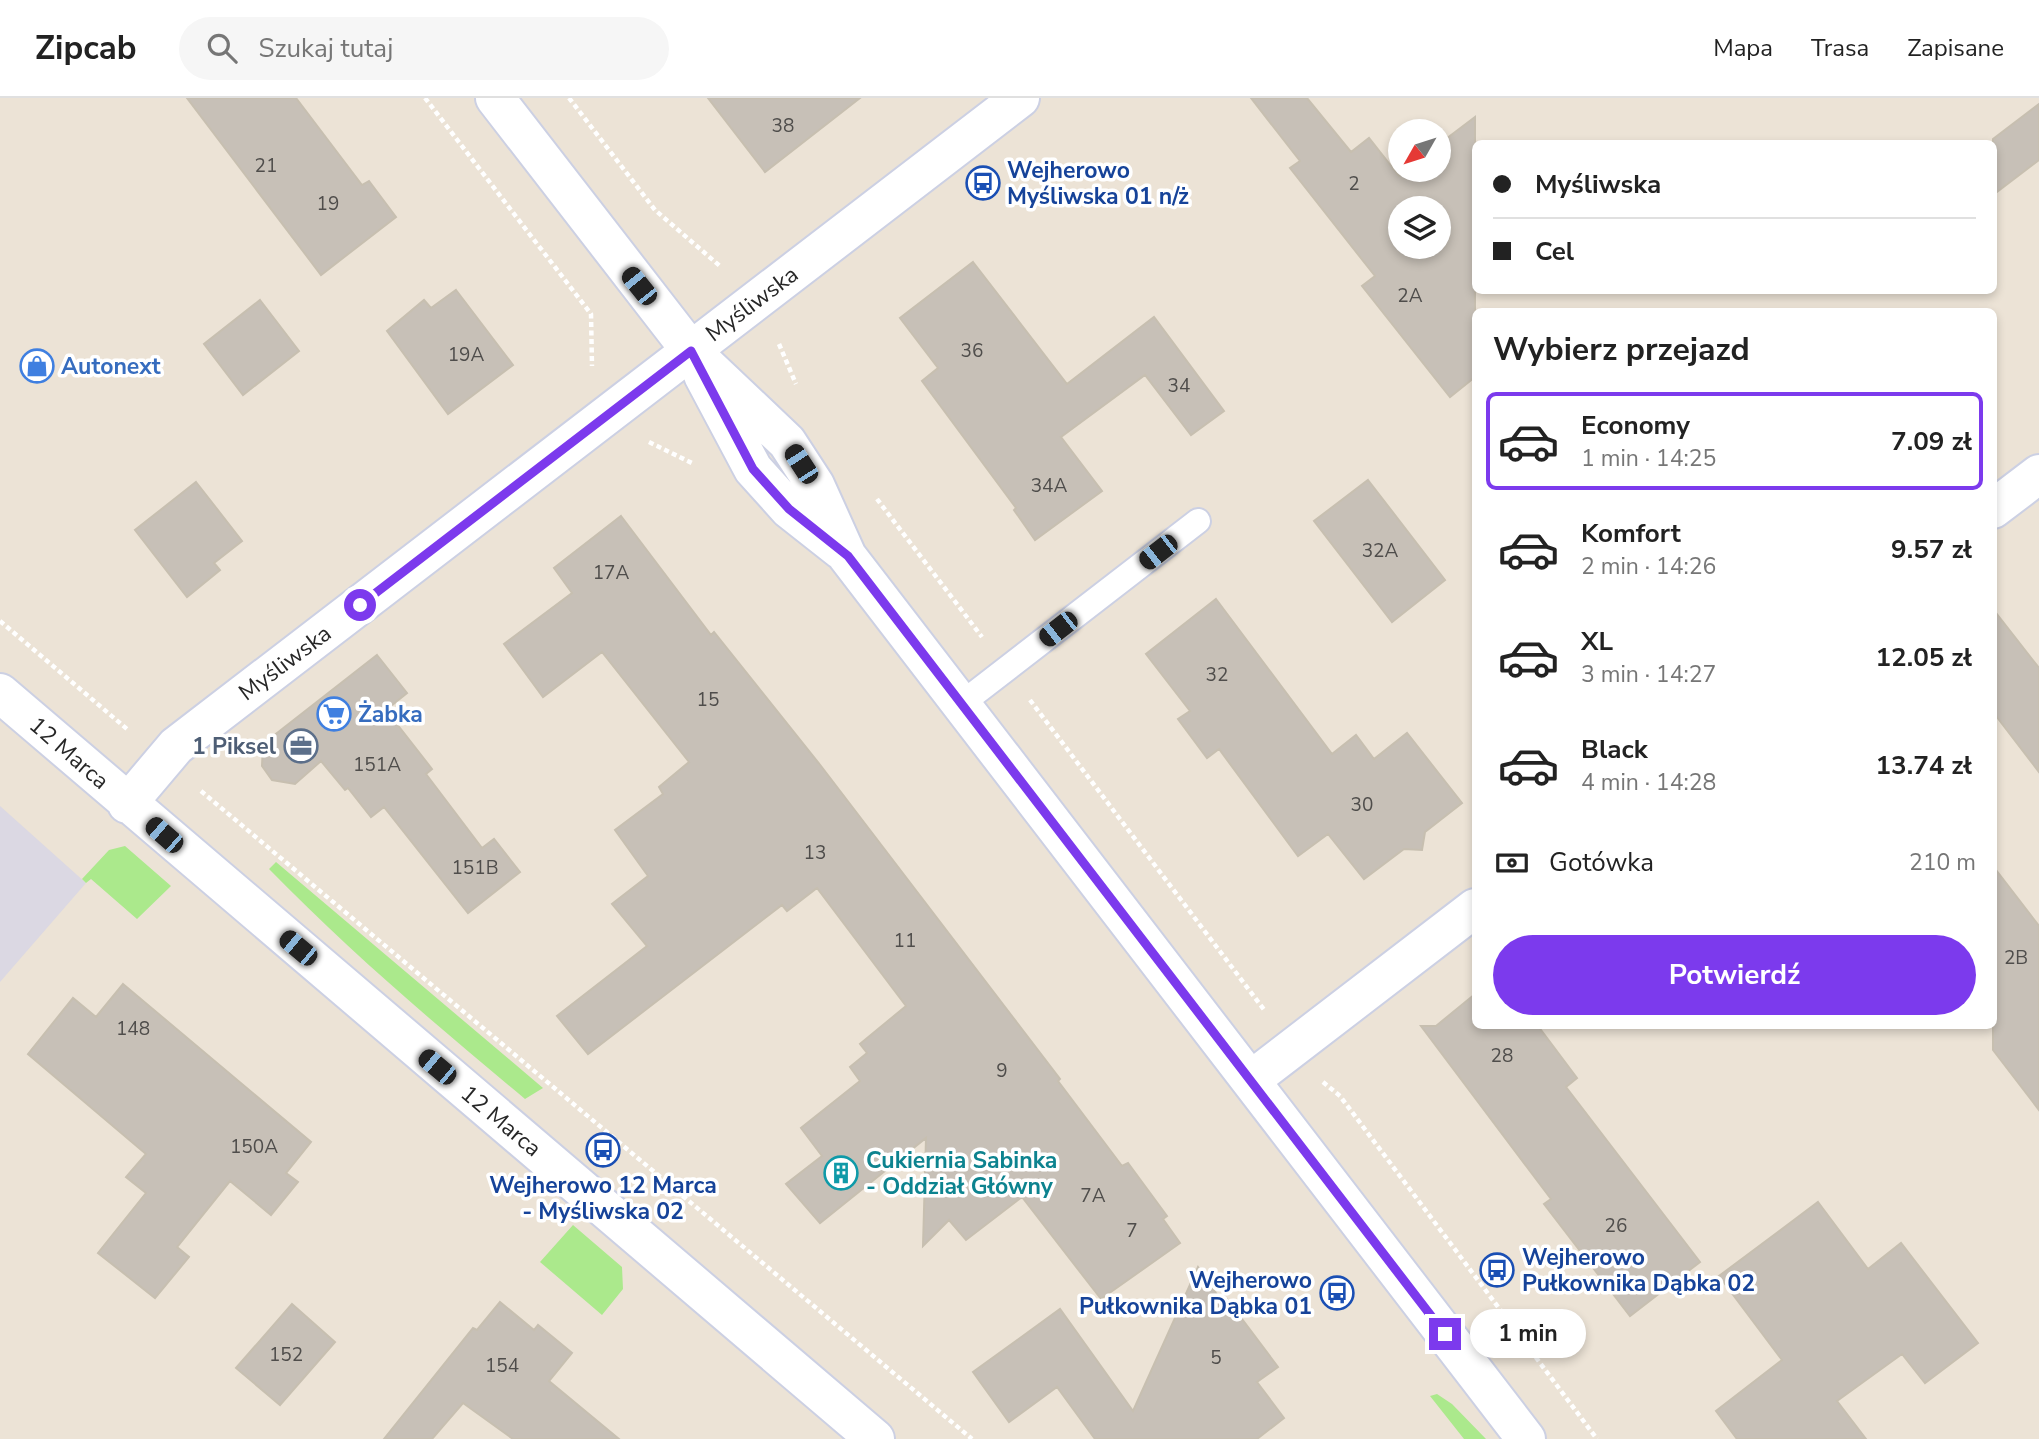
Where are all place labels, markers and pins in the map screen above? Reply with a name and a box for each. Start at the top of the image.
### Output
place label: Wejherowo Myśliwska 01 n/ż [1007,155,1189,212]
bus stop icon: Wejherowo Myśliwska 01 n/ż [964,164,1002,202]
shop icon: Autonext [18,347,56,385]
place label: Autonext [61,351,161,382]
supermarket icon: Żabka [315,695,353,733]
place label: Żabka [358,699,423,730]
office icon: 1 Piksel [282,727,320,765]
place label: 1 Piksel [192,731,277,762]
bus stop icon: Wejherowo 12 Marca - Myśliwska 02 [584,1131,622,1169]
place label: Cukiernia Sabinka - Oddział Główny [866,1145,1057,1202]
building icon: Cukiernia Sabinka - Oddział Główny [822,1154,860,1192]
place label: Wejherowo 12 Marca - Myśliwska 02 [489,1170,717,1227]
place label: Wejherowo Pułkownika Dąbka 02 [1522,1242,1755,1299]
bus stop icon: Wejherowo Pułkownika Dąbka 02 [1478,1251,1516,1289]
place label: Wejherowo Pułkownika Dąbka 01 [1079,1265,1312,1322]
bus stop icon: Wejherowo Pułkownika Dąbka 01 [1318,1274,1356,1312]

